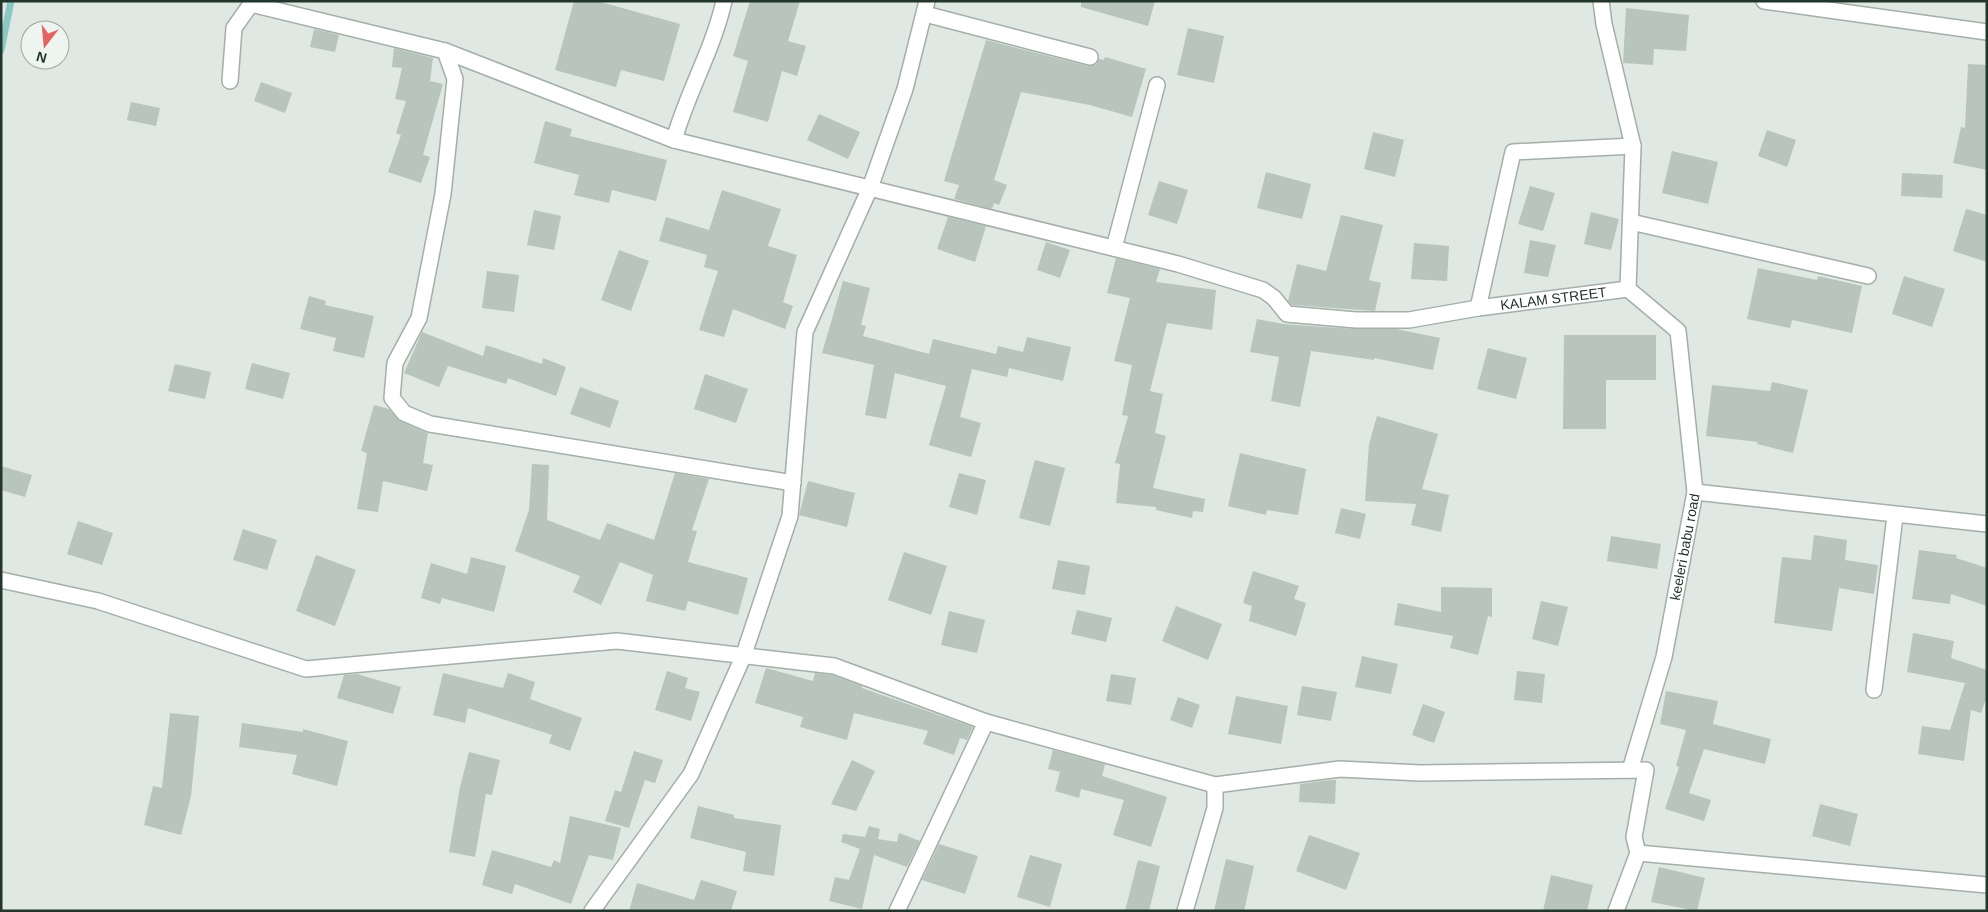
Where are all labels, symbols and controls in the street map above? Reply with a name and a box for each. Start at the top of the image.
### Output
north arrow [20,20,70,70]
text: N [34,48,48,67]
street label: KALAM STREET [1499,284,1608,313]
street label: keeleri babu road [1667,492,1703,602]

